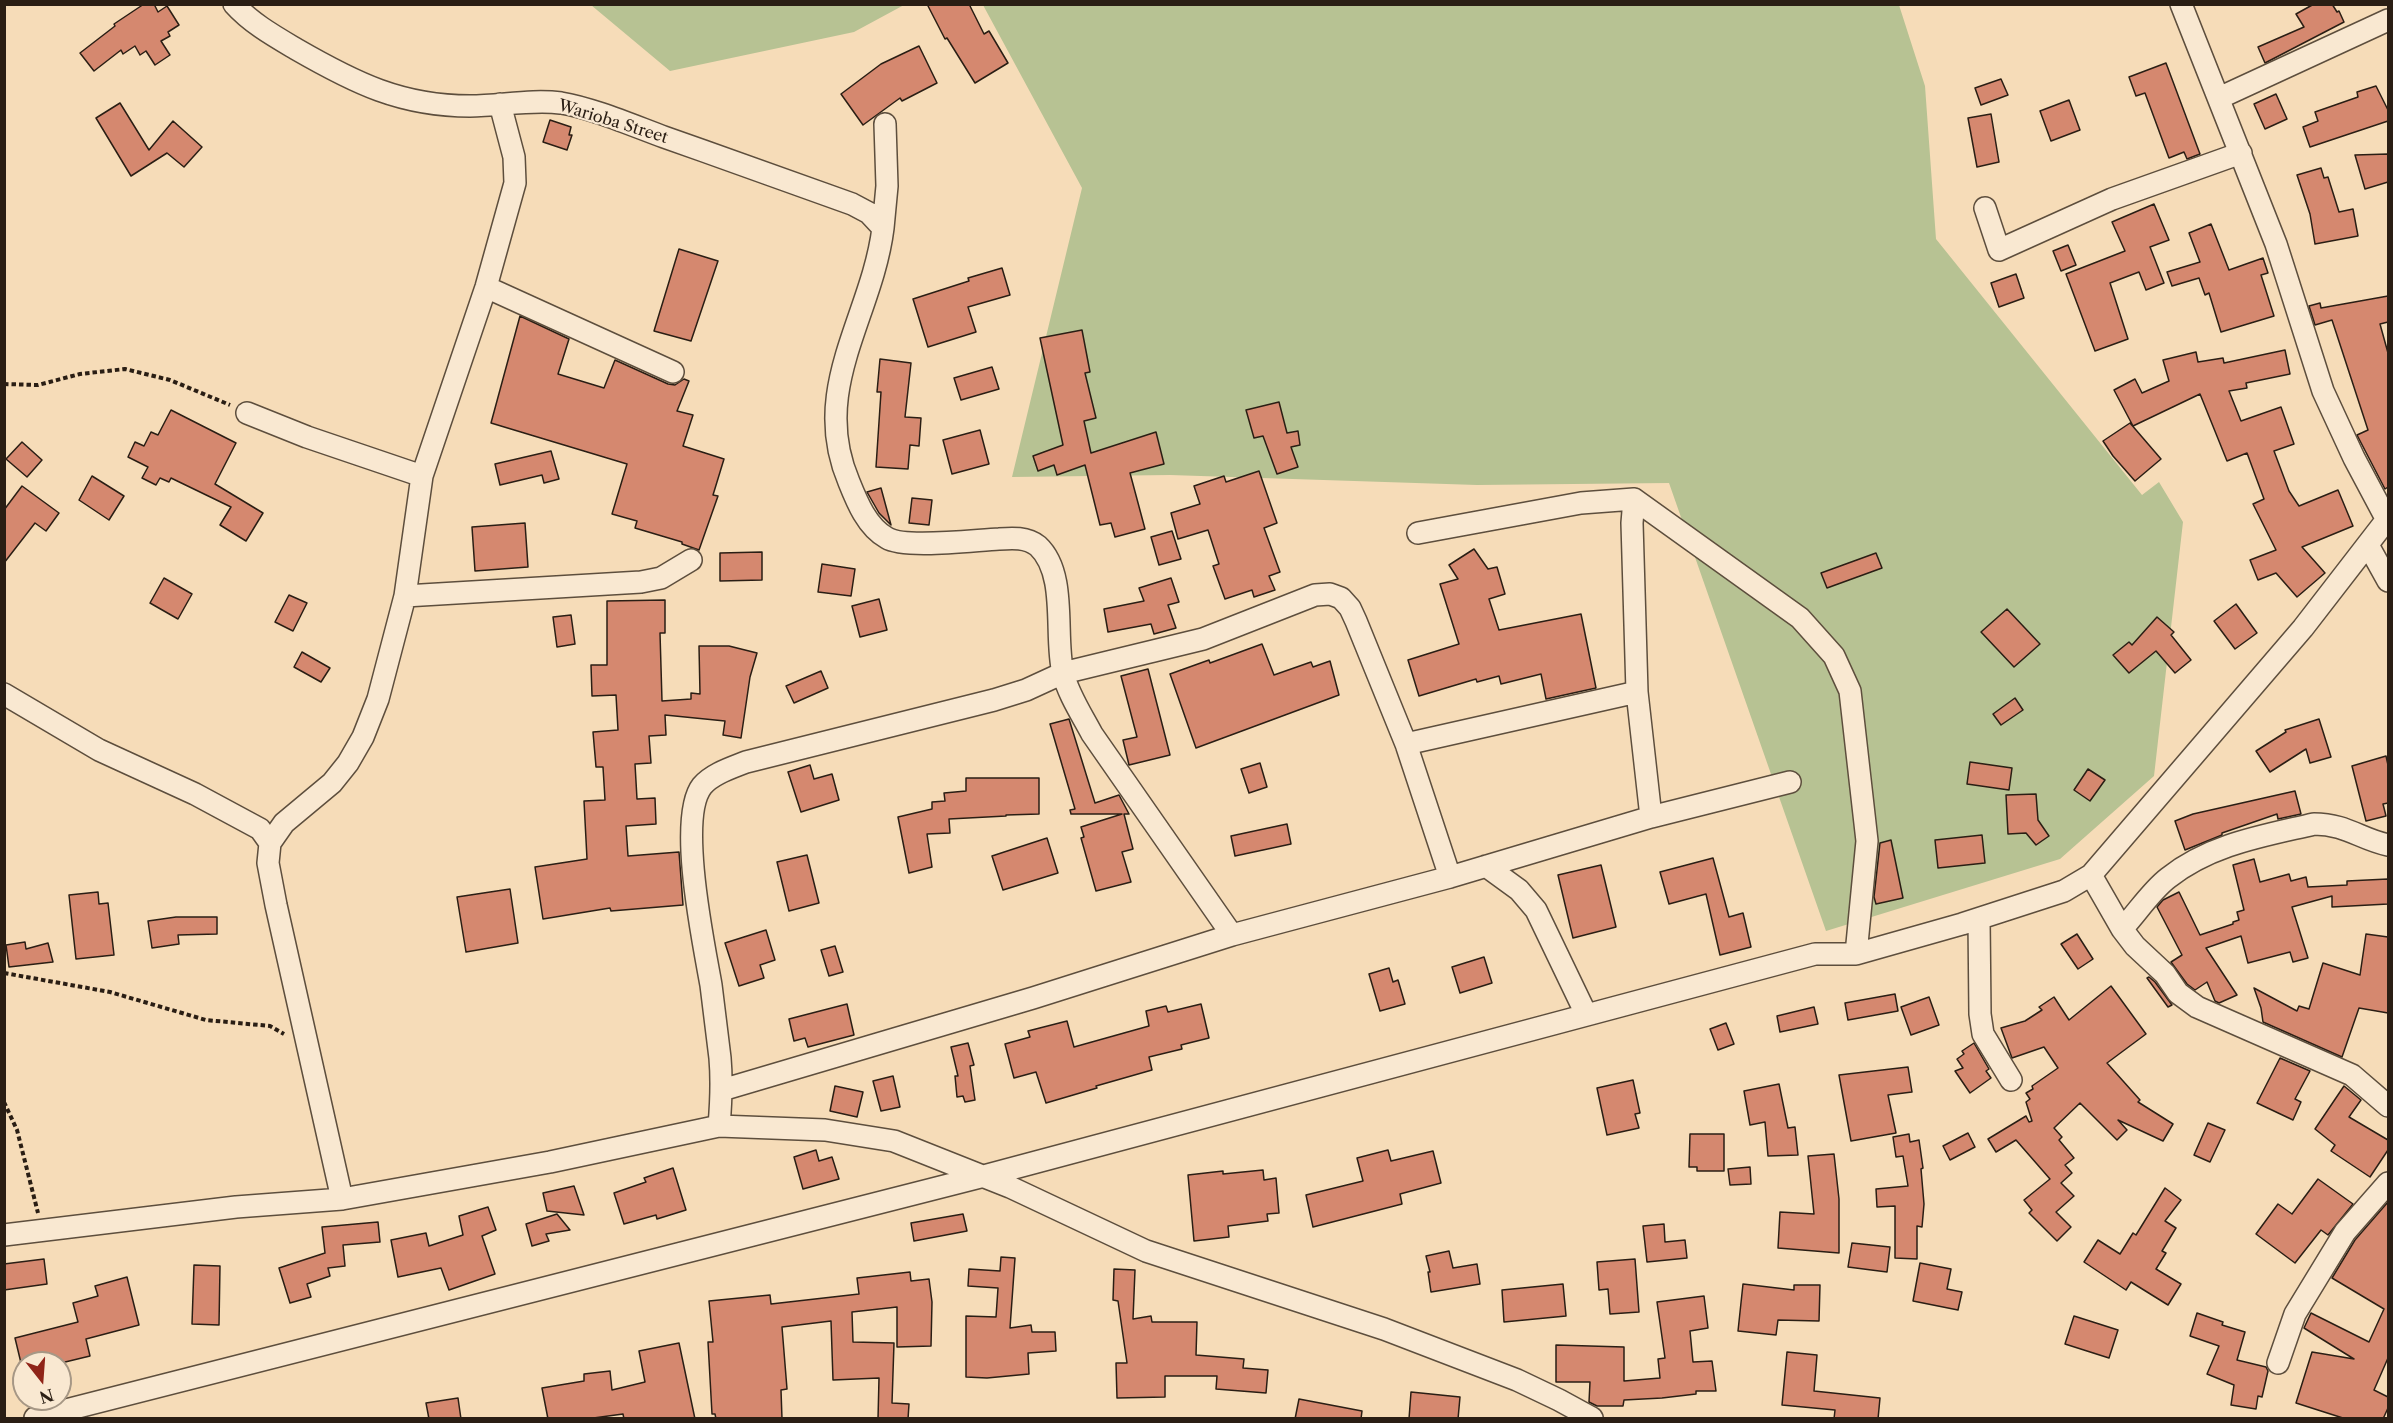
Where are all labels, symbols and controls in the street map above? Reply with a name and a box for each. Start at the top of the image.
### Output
street label: Warioba Street [556,96,670,148]
north arrow [12,1351,72,1411]
text: N [37,1385,56,1408]

